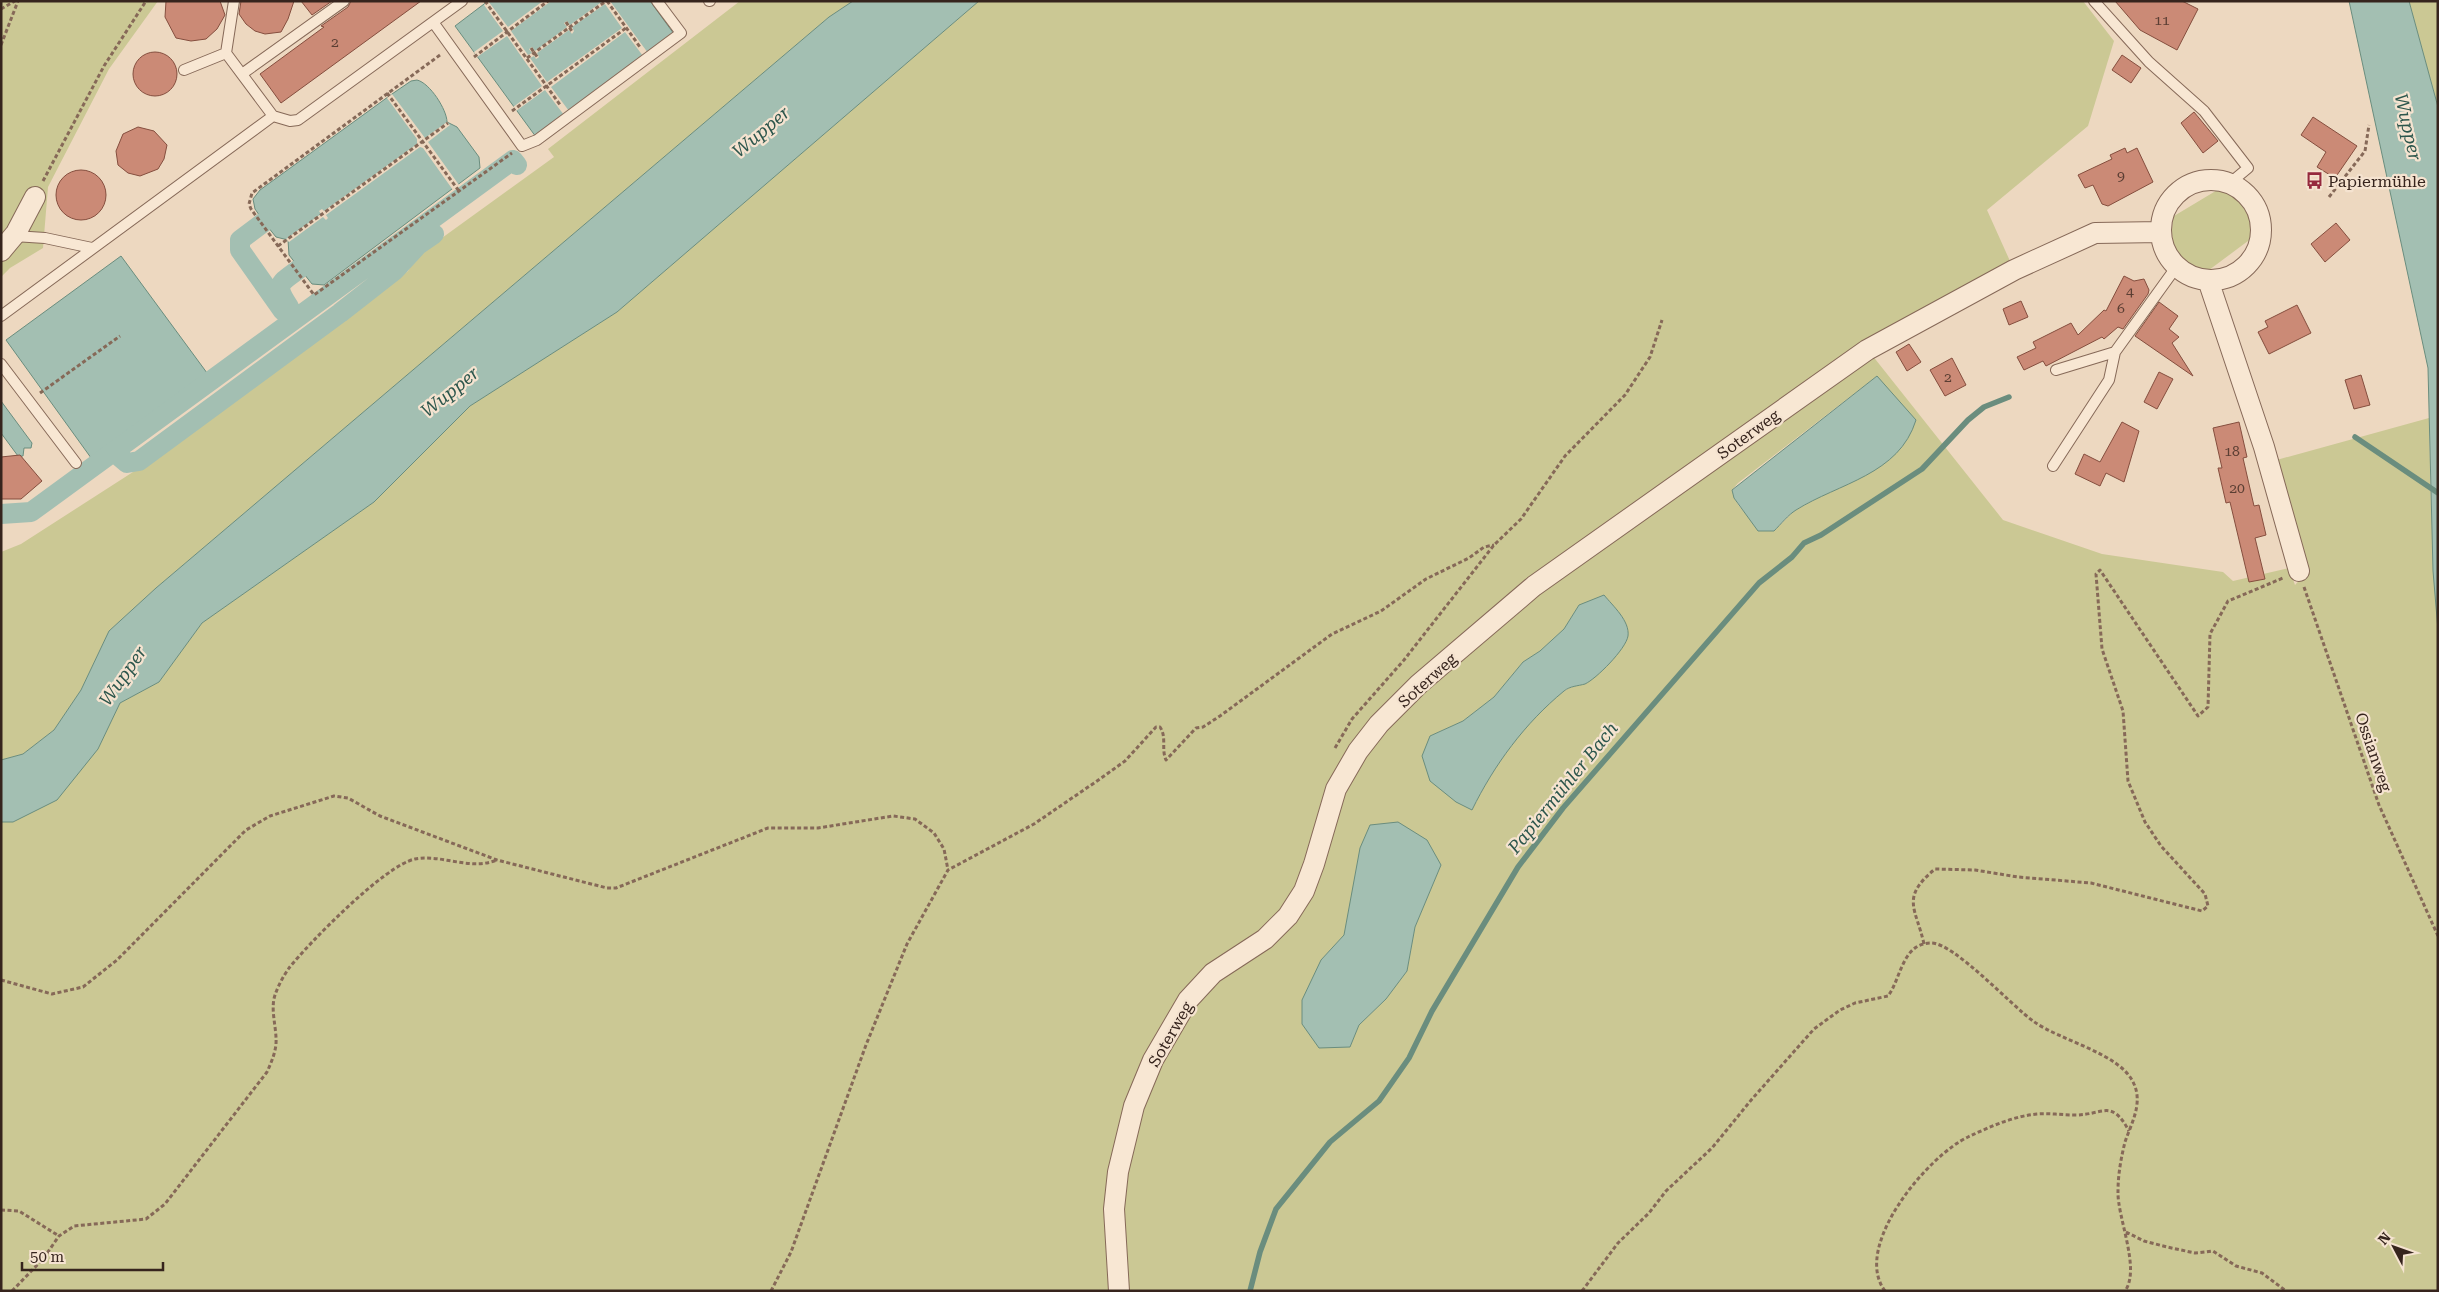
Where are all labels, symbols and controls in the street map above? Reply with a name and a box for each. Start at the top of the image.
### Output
house number: 11 [2154,12,2170,28]
house number: 2 [331,34,339,50]
water label: Wupper [2391,91,2426,163]
water label: Wupper [728,101,794,162]
house number: 9 [2117,168,2125,184]
bus stop icon: Papiermühle [2304,171,2324,191]
place label: Papiermühle [2328,172,2426,191]
house number: 4 [2126,283,2134,299]
house number: 6 [2117,300,2125,316]
water label: Wupper [417,362,483,421]
house number: 2 [1944,369,1952,385]
street label: Soterweg [1713,405,1784,463]
house number: 18 [2224,443,2240,459]
house number: 20 [2229,480,2245,496]
water label: Wupper [94,641,151,710]
street label: Soterweg [1394,649,1461,712]
street label: Ossianweg [2351,710,2396,795]
water label: Papiermühler Bach [1503,718,1622,858]
street label: Soterweg [1144,997,1197,1070]
north arrow [2369,1222,2419,1272]
text: N [2375,1229,2394,1248]
scale bar [22,1240,164,1272]
text: 50 m [30,1248,65,1266]

